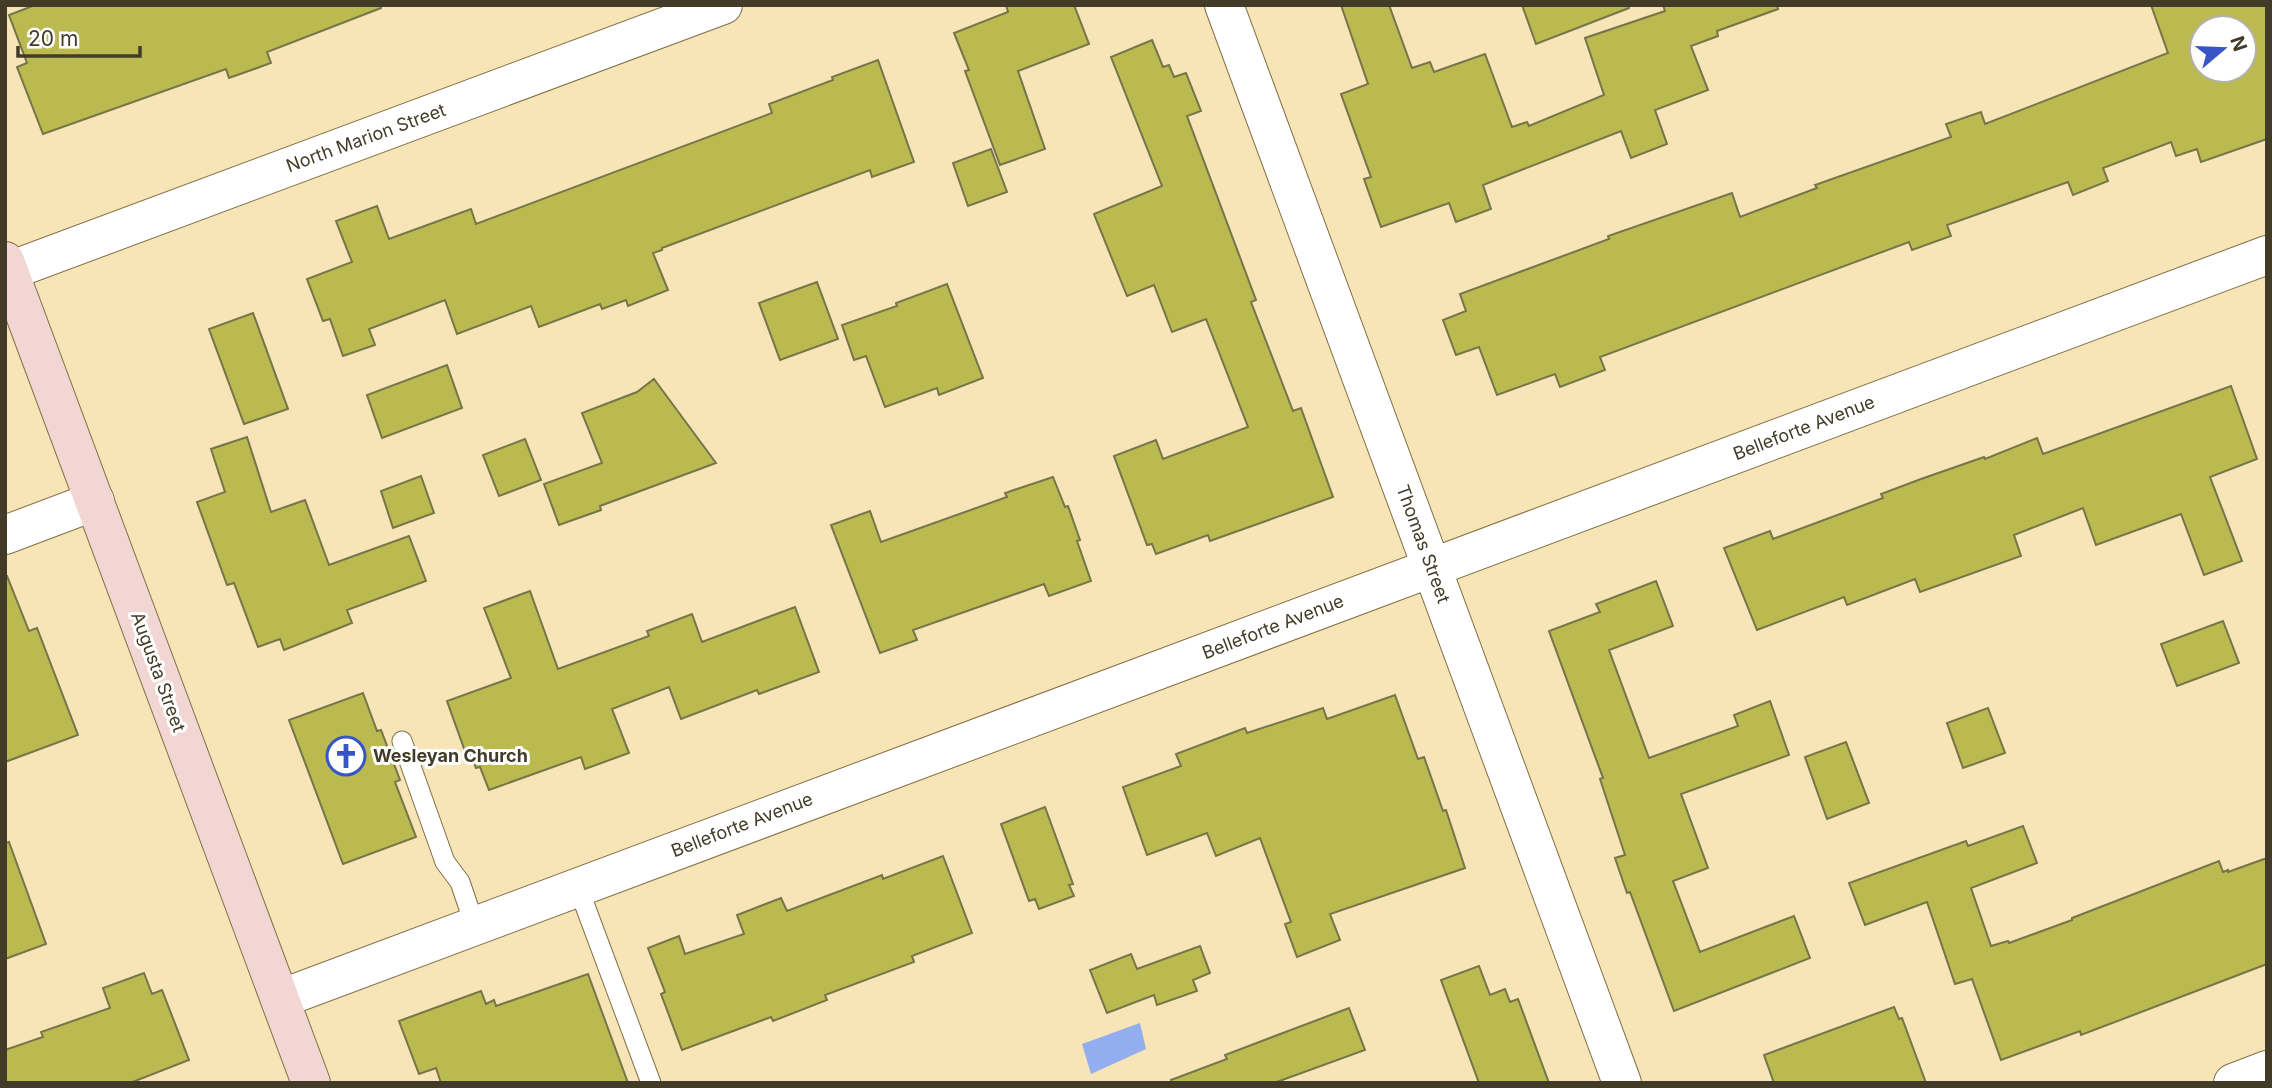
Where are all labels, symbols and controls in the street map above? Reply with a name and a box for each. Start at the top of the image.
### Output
scale bar [18,14,140,58]
north arrow [2188,14,2258,84]
text: 20 m [28,26,78,51]
text: N [2225,33,2252,54]
street label: North Marion Street [283,99,448,176]
street label: Belleforte Avenue [1730,391,1878,464]
street label: Thomas Street [1392,482,1455,606]
street label: Belleforte Avenue [1199,590,1347,663]
street label: Augusta Street [127,609,190,735]
church icon: Wesleyan Church [325,735,367,777]
place label: Wesleyan Church [373,745,528,766]
street label: Belleforte Avenue [668,788,816,861]

